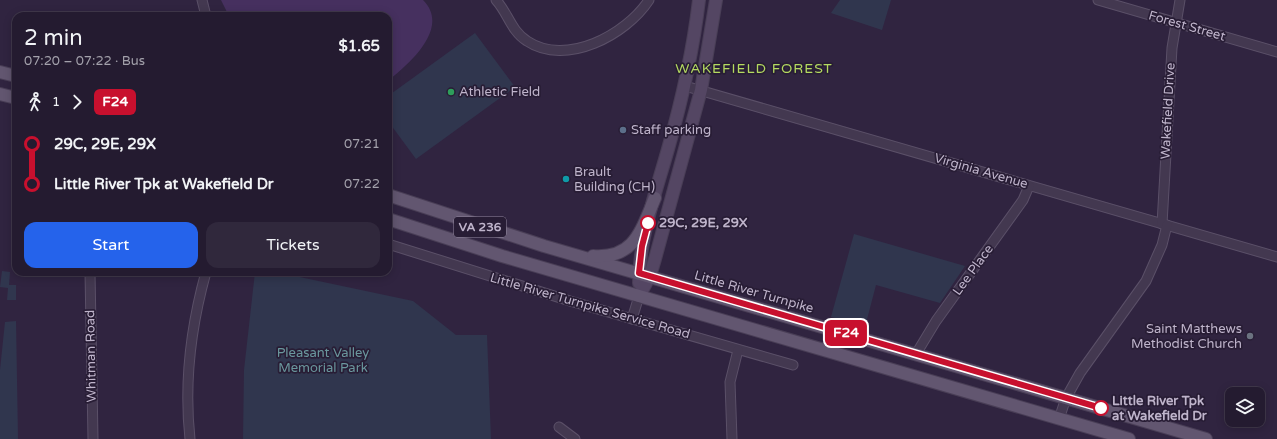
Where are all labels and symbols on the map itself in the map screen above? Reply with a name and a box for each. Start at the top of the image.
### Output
street label: Forest Street [1147,7,1227,45]
district label: WAKEFIELD FOREST [675,60,833,77]
street label: Wakefield Drive [1157,62,1179,160]
place label: Athletic Field [459,84,540,100]
marker: Athletic Field [446,87,456,97]
place label: Staff parking [631,122,711,138]
marker: Staff parking [618,125,628,135]
street label: Virginia Avenue [932,150,1030,192]
place label: Brault Building (CH) [574,164,655,195]
marker: Brault Building (CH) [561,174,571,184]
marker: 29C, 29E, 29X [640,215,656,231]
place label: 29C, 29E, 29X [659,215,748,231]
road number: VA 236 [454,217,506,237]
street label: Lee Place [949,241,997,299]
street label: Little River Turnpike [693,267,815,317]
street label: Little River Turnpike Service Road [488,270,692,342]
street label: Whitman Road [82,310,100,402]
line badge: F24 [823,320,869,346]
place label: Saint Matthews Methodist Church [1131,321,1242,352]
marker: Saint Matthews Methodist Church [1245,331,1255,341]
park label: Pleasant Valley Memorial Park [277,345,369,376]
place label: Little River Tpk at Wakefield Dr [1112,393,1208,424]
marker: Little River Tpk at Wakefield Dr [1093,400,1109,416]

